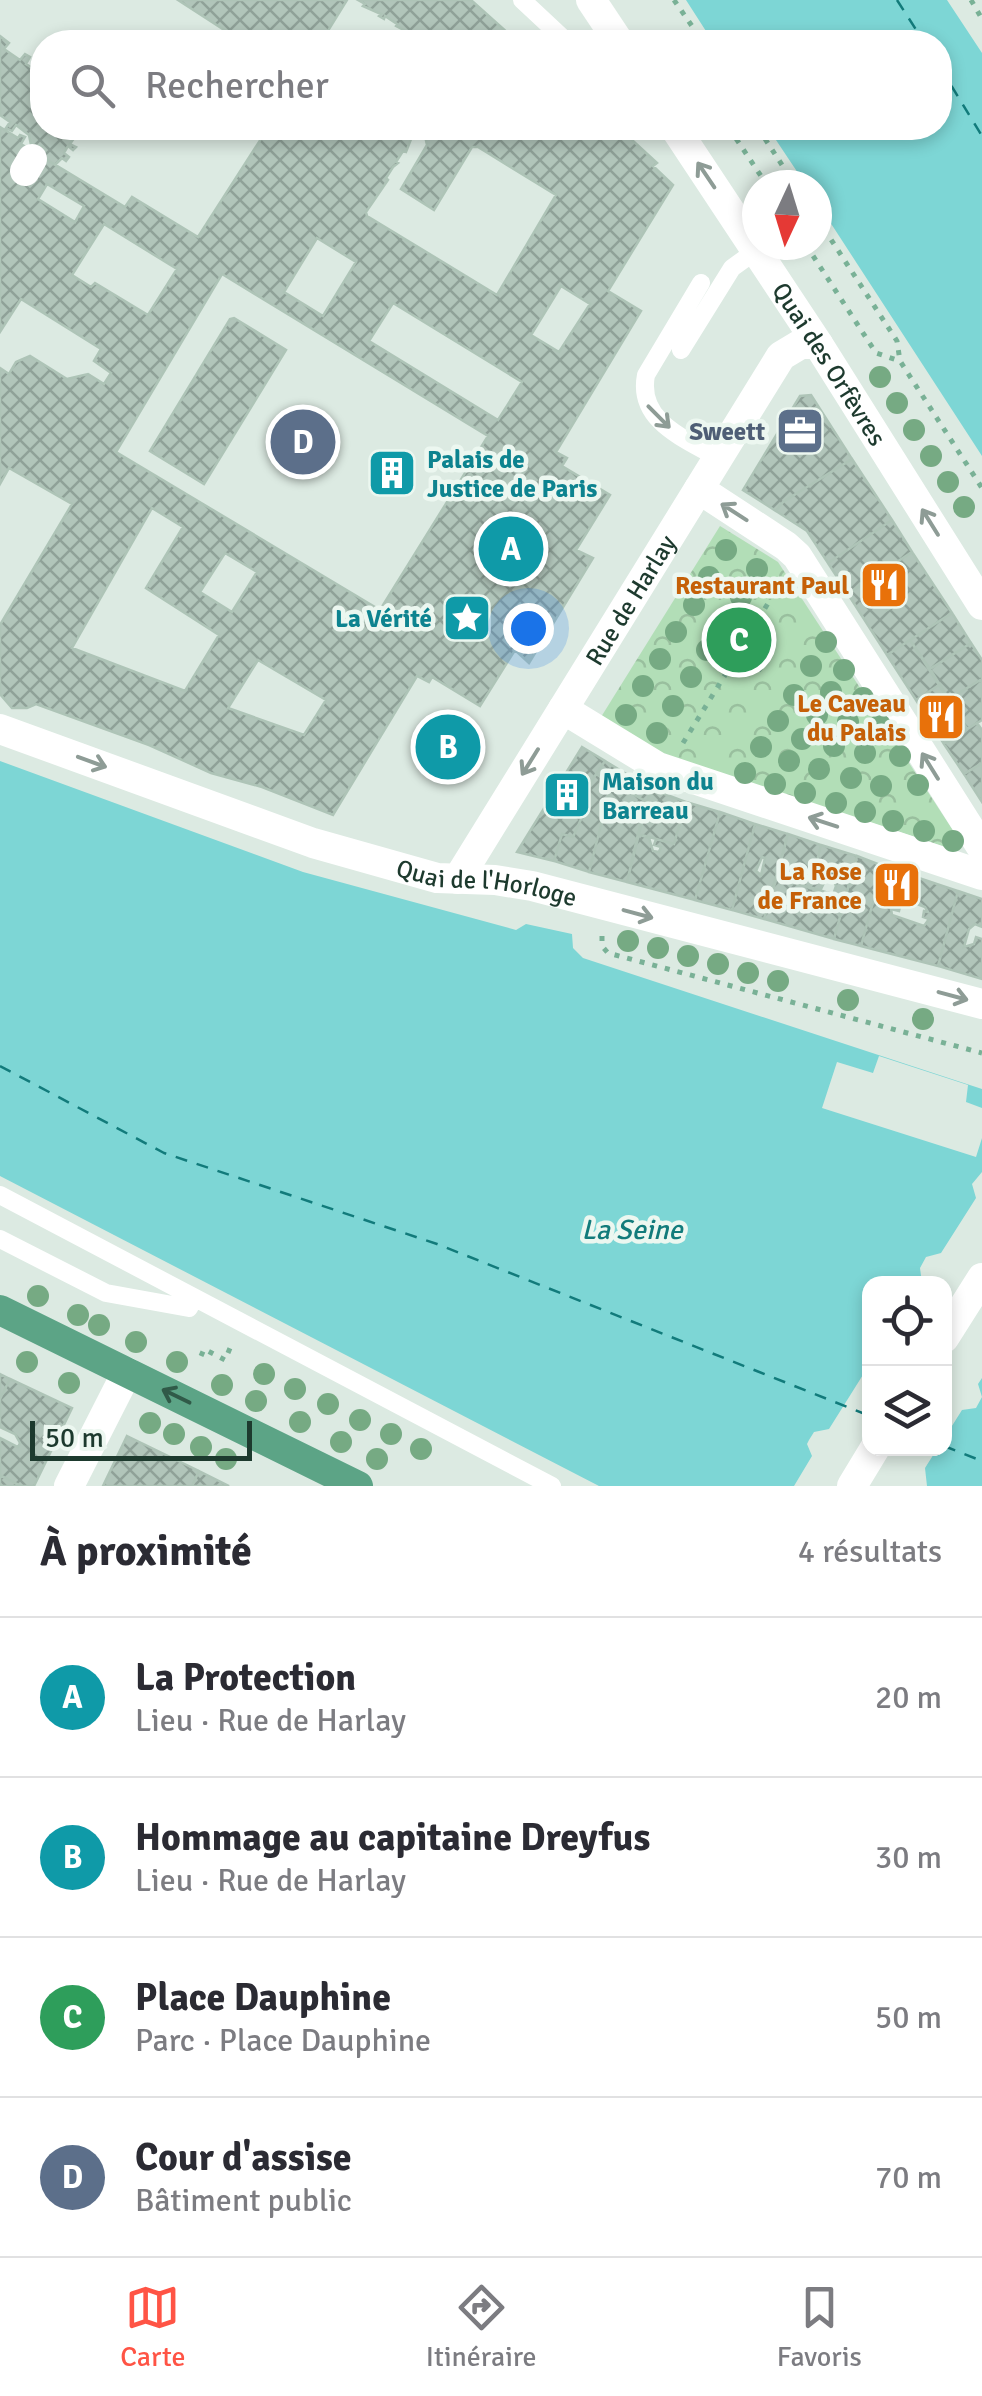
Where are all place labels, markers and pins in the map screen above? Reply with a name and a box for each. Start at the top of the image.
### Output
pin: D [270,404,336,480]
office icon: Sweett [774,405,826,457]
place label: Sweett [689,416,765,447]
place label: Palais de Justice de Paris [427,444,597,504]
building icon: Palais de Justice de Paris [366,447,418,499]
pin: A [478,512,544,586]
restaurant icon: Restaurant Paul [858,559,910,611]
place label: Restaurant Paul [675,570,849,601]
place icon: La Vérité [441,592,493,644]
pin: C [706,602,772,678]
place label: La Vérité [335,603,432,634]
place label: Le Caveau du Palais [797,688,906,748]
restaurant icon: Le Caveau du Palais [915,691,967,743]
pin: B [416,710,480,784]
place label: Maison du Barreau [602,766,714,826]
building icon: Maison du Barreau [541,769,593,821]
place label: La Rose de France [758,856,862,916]
restaurant icon: La Rose de France [871,859,923,911]

